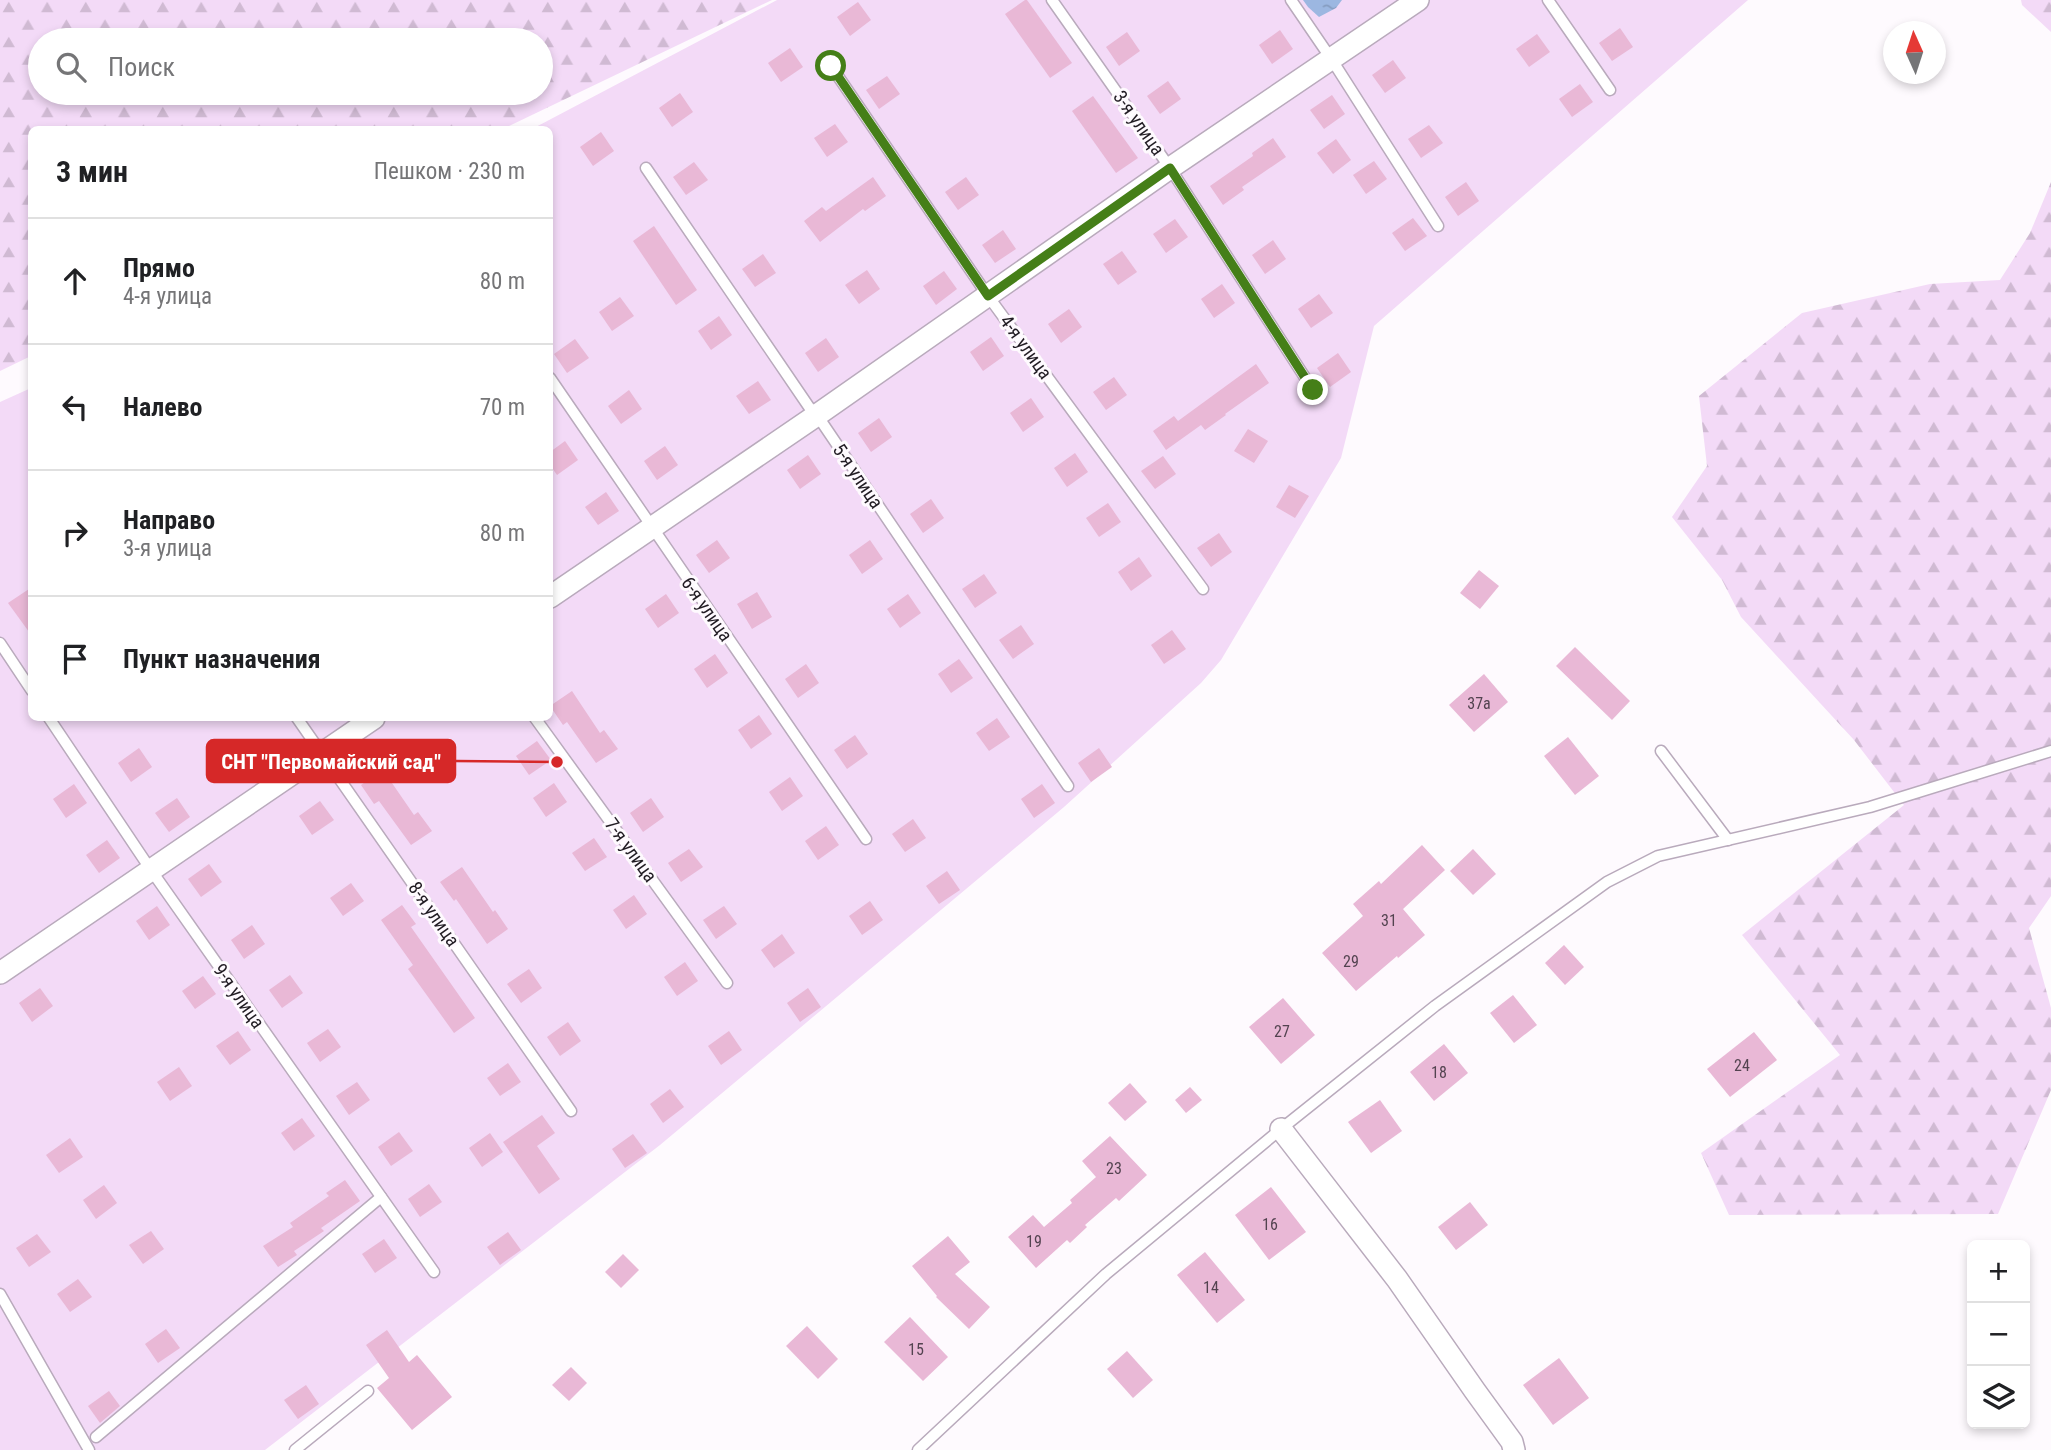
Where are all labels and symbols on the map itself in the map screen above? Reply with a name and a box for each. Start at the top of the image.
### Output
north arrow [1883,21,1946,84]
route start [815,50,846,81]
street label: 3-я улица [1108,86,1170,160]
street label: 4-я улица [995,310,1057,384]
route end [1297,374,1328,405]
street label: 5-я улица [828,439,888,513]
street label: 6-я улица [676,572,738,646]
house number: 37а [1467,694,1491,713]
callout: СНТ "Первомайский сад" [207,740,455,782]
text: СНТ "Первомайский сад" [221,750,441,774]
street label: 7-я улица [600,813,662,887]
street label: 8-я улица [403,877,465,951]
house number: 31 [1381,911,1397,930]
house number: 29 [1343,952,1359,971]
street label: 9-я улица [208,959,270,1033]
house number: 27 [1274,1022,1290,1041]
house number: 24 [1734,1056,1750,1075]
house number: 18 [1431,1063,1447,1082]
house number: 23 [1106,1159,1122,1178]
house number: 16 [1262,1215,1278,1234]
house number: 19 [1026,1232,1042,1251]
house number: 14 [1203,1278,1219,1297]
house number: 15 [908,1340,924,1359]

